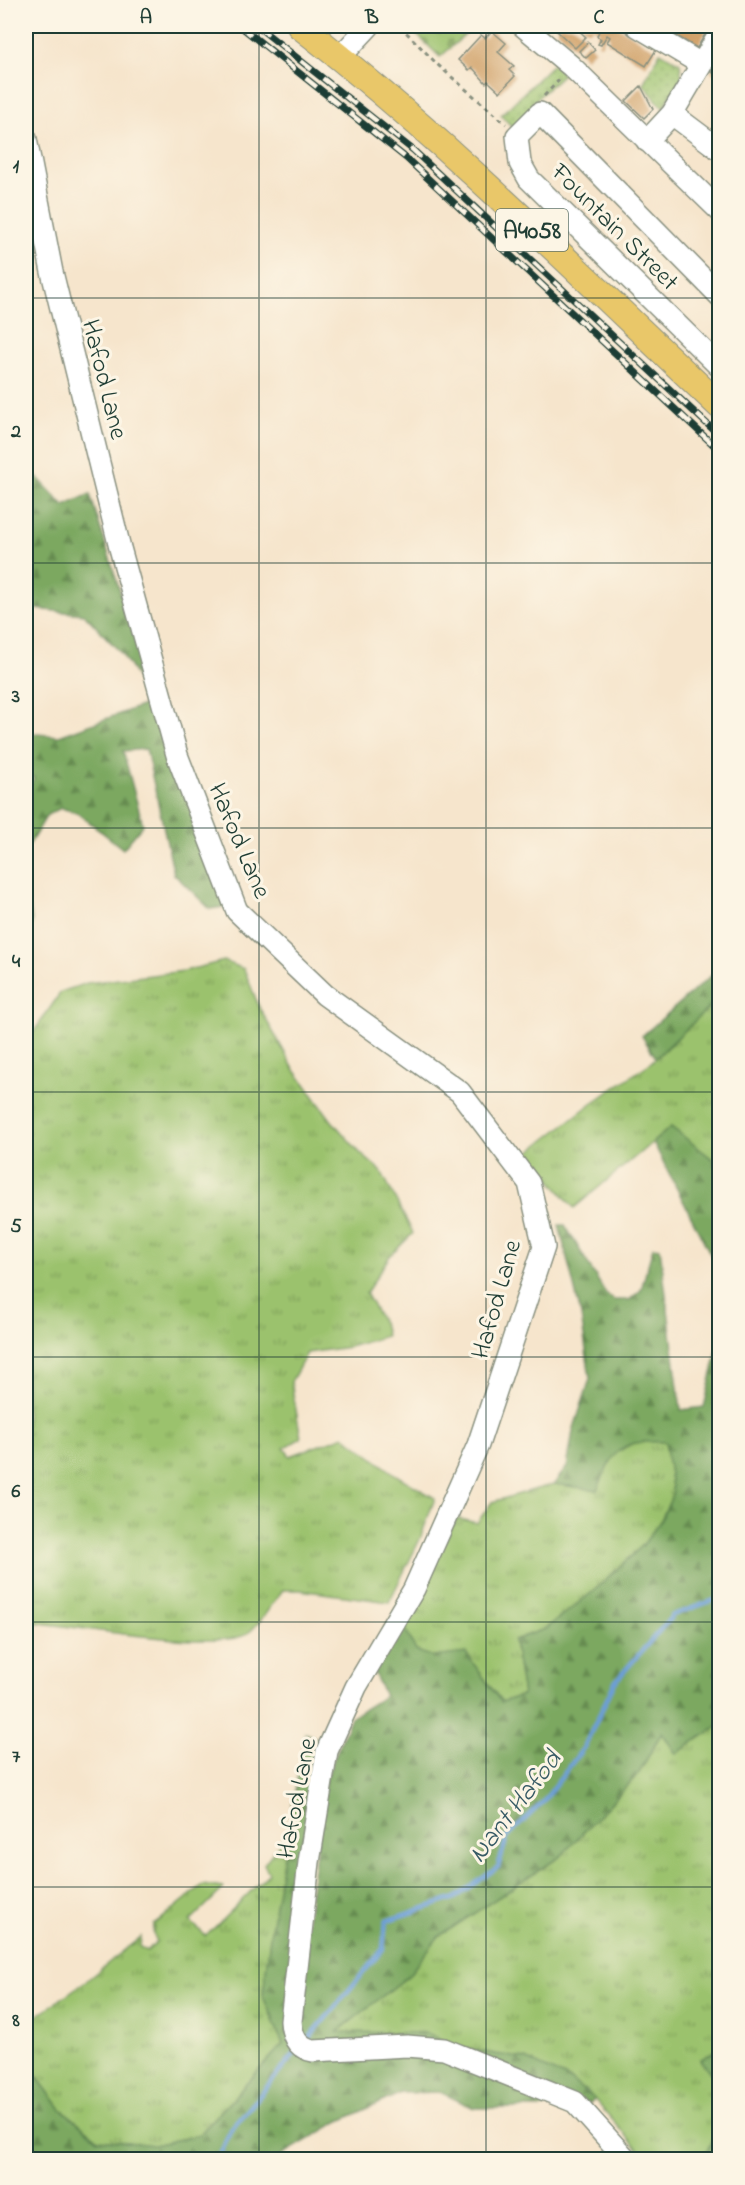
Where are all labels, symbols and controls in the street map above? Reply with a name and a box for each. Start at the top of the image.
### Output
text: A [140,4,152,33]
text: B [364,4,379,33]
text: C [594,4,605,33]
text: 1 [13,153,20,182]
street label: Fountain Street [540,155,687,301]
road number: A4058 [496,209,568,251]
street label: Hafod Lane [70,316,136,444]
text: 2 [10,418,21,447]
text: 3 [11,683,20,712]
street label: Hafod Lane [197,777,280,905]
text: 4 [12,948,21,977]
text: 5 [10,1213,22,1242]
street label: Hafod Lane [463,1235,533,1364]
text: 6 [12,1478,21,1507]
street label: Hafod Lane [268,1735,328,1862]
water label: Nant Hafod [460,1742,573,1872]
text: 7 [12,1743,21,1772]
text: 8 [11,2007,20,2036]

